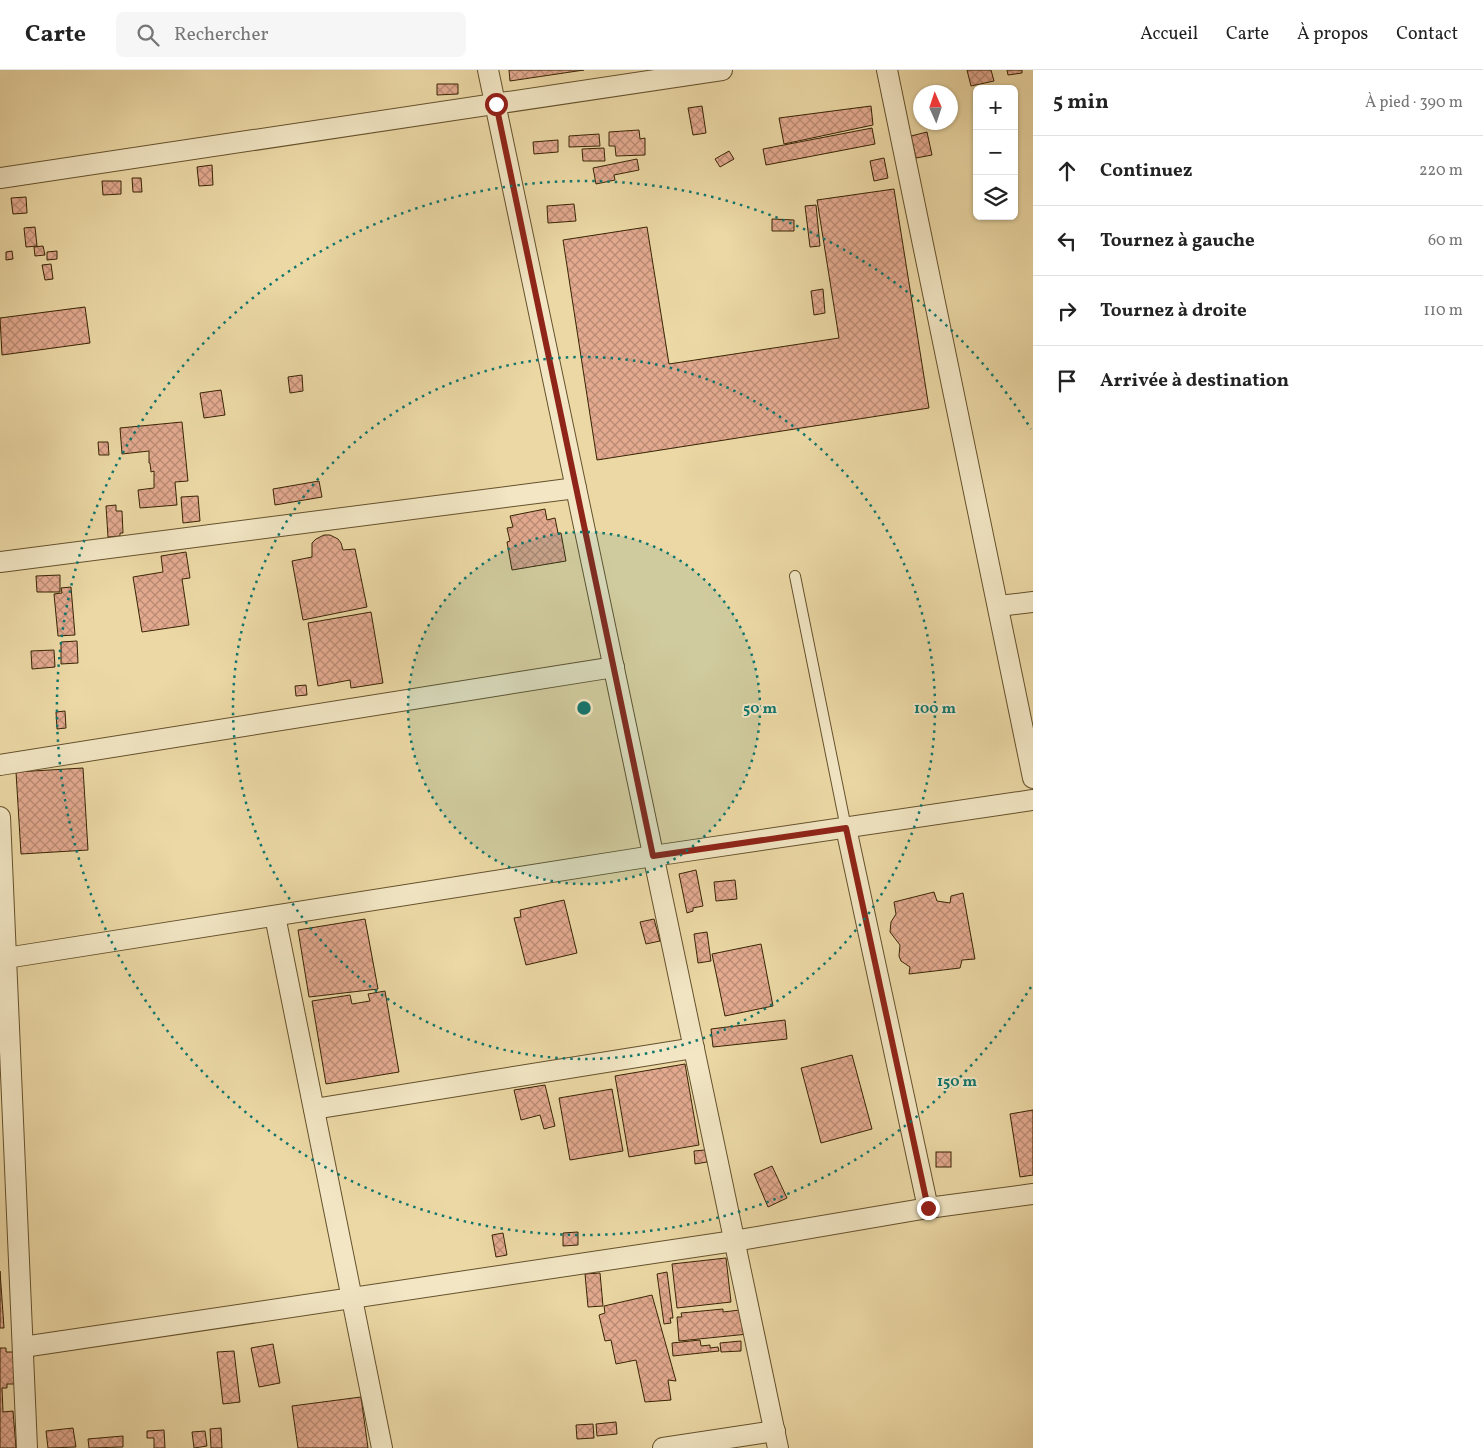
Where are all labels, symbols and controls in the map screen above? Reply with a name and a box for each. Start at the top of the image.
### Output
search box [116,12,466,57]
text: Carte [25,18,86,52]
icon: search [134,21,162,49]
text: Rechercher [174,22,268,48]
text: Accueil [1140,22,1198,47]
text: Carte [1226,22,1269,47]
text: À propos [1297,22,1368,47]
text: Contact [1396,22,1458,47]
north arrow [913,85,958,130]
map controls [973,85,1018,220]
button: + [973,85,1018,130]
text: 5 min [1053,88,1109,117]
text: À pied · 390 m [1365,92,1463,114]
route start [485,93,508,116]
button: − [973,130,1018,175]
icon: ahead [1053,157,1081,185]
text: Continuez [1100,158,1192,184]
text: 220 m [1419,160,1463,182]
button: layers [973,175,1018,220]
icon: left [1053,227,1081,255]
text: Tournez à gauche [1100,228,1255,254]
text: 60 m [1428,230,1463,252]
icon: right [1053,297,1081,325]
text: Tournez à droite [1100,298,1247,324]
text: 110 m [1424,300,1463,322]
icon: arrive [1053,367,1081,395]
text: Arrivée à destination [1100,368,1289,394]
centre of rings [575,699,593,717]
text: 50 m [743,699,777,720]
text: 100 m [914,699,957,720]
text: 150 m [937,1072,977,1093]
route end [917,1197,940,1220]

